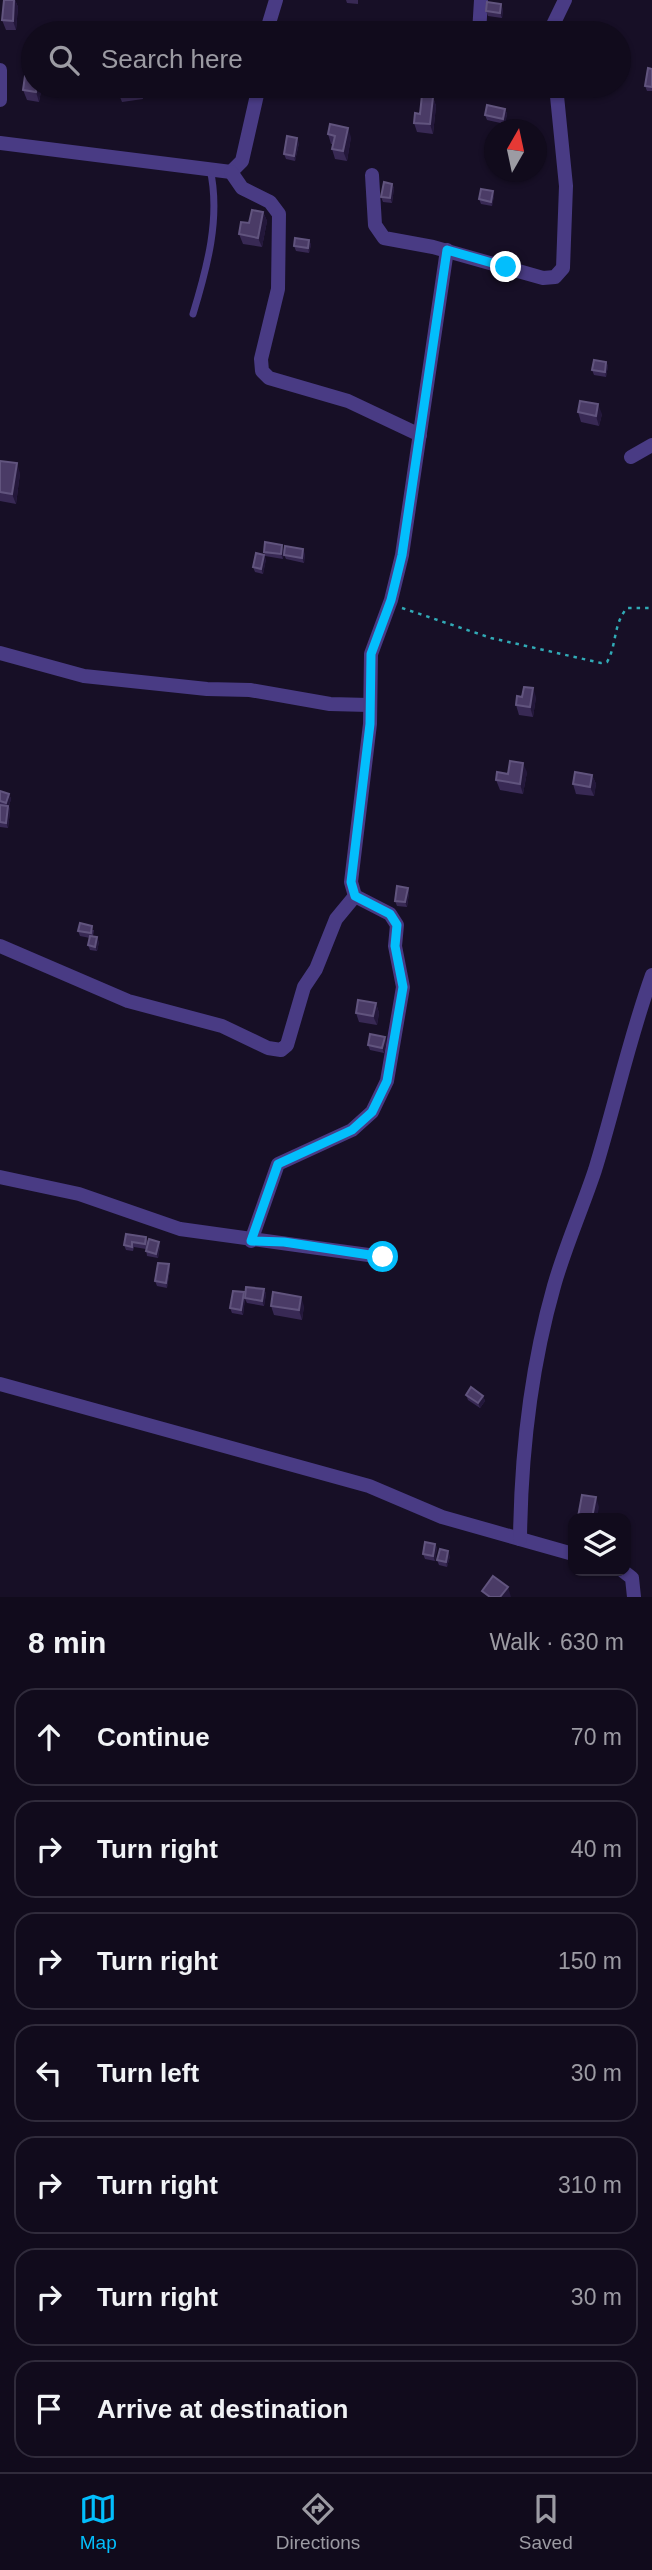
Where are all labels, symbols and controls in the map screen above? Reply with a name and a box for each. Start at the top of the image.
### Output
search box [21,21,631,98]
icon: search [45,41,83,79]
text: Search here [101,44,243,74]
north arrow [484,119,547,182]
route end [490,251,521,282]
route start [367,1241,398,1272]
map controls [568,1513,631,1576]
button: layers [568,1513,631,1576]
text: 8 min [28,1626,106,1659]
text: Walk · 630 m [489,1629,624,1655]
icon: ahead [30,1718,68,1756]
text: Continue [97,1722,210,1752]
text: 70 m [571,1724,622,1750]
icon: right [30,1830,68,1868]
text: Turn right [97,1834,218,1864]
text: 40 m [571,1836,622,1862]
icon: right [30,1942,68,1980]
text: Turn right [97,1946,218,1976]
text: 150 m [558,1948,622,1974]
icon: left [30,2054,68,2092]
text: Turn left [97,2058,199,2088]
text: 30 m [571,2060,622,2086]
icon: right [30,2166,68,2204]
text: Turn right [97,2170,218,2200]
text: 310 m [558,2172,622,2198]
icon: right [30,2278,68,2316]
text: Turn right [97,2282,218,2312]
text: 30 m [571,2284,622,2310]
icon: arrive [30,2390,68,2428]
text: Arrive at destination [97,2394,348,2424]
tab: Map [79,2490,117,2554]
tab: Directions [276,2490,360,2554]
tab: Saved [519,2490,573,2554]

